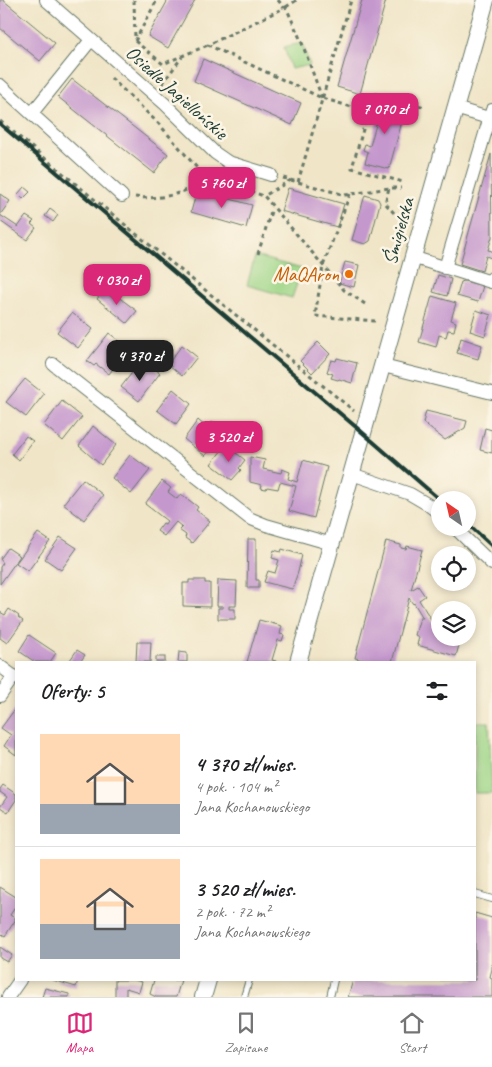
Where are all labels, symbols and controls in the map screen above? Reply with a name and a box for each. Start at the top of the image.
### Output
street label: Osiedle Jagiellońskie [120,40,234,146]
pin: 7 070 zł [333,92,437,135]
text: 7 070 zł [362,99,408,119]
pin: 5 760 zł [170,166,274,209]
text: 5 760 zł [199,173,245,193]
street label: Śmigielska [377,194,420,267]
place label: MaQAron [273,262,340,287]
pin: 4 030 zł [65,264,169,306]
marker: MaQAron [343,268,355,280]
text: 4 030 zł [94,270,140,290]
pin: 4 370 zł [88,340,192,382]
text: 4 370 zł [117,346,163,366]
pin: 3 520 zł [177,420,281,463]
text: 3 520 zł [207,427,251,447]
north arrow [431,491,476,536]
map controls [431,491,476,646]
button: locate [431,546,476,591]
button: layers [431,601,476,646]
icon: filters [423,677,451,705]
text: Oferty: 5 [40,678,104,704]
text: 4 370 zł/mies. [195,751,296,777]
icon: home [80,754,140,814]
text: 4 pok. · 104 m² [195,777,277,797]
text: Jana Kochanowskiego [195,797,309,817]
text: 3 520 zł/mies. [195,876,296,902]
icon: home [80,879,140,939]
text: 2 pok. · 72 m² [195,902,270,922]
text: Jana Kochanowskiego [195,922,309,942]
tab: Mapa [66,1009,94,1056]
tab: Zapisane [225,1009,267,1056]
tab: Start [398,1009,426,1056]

